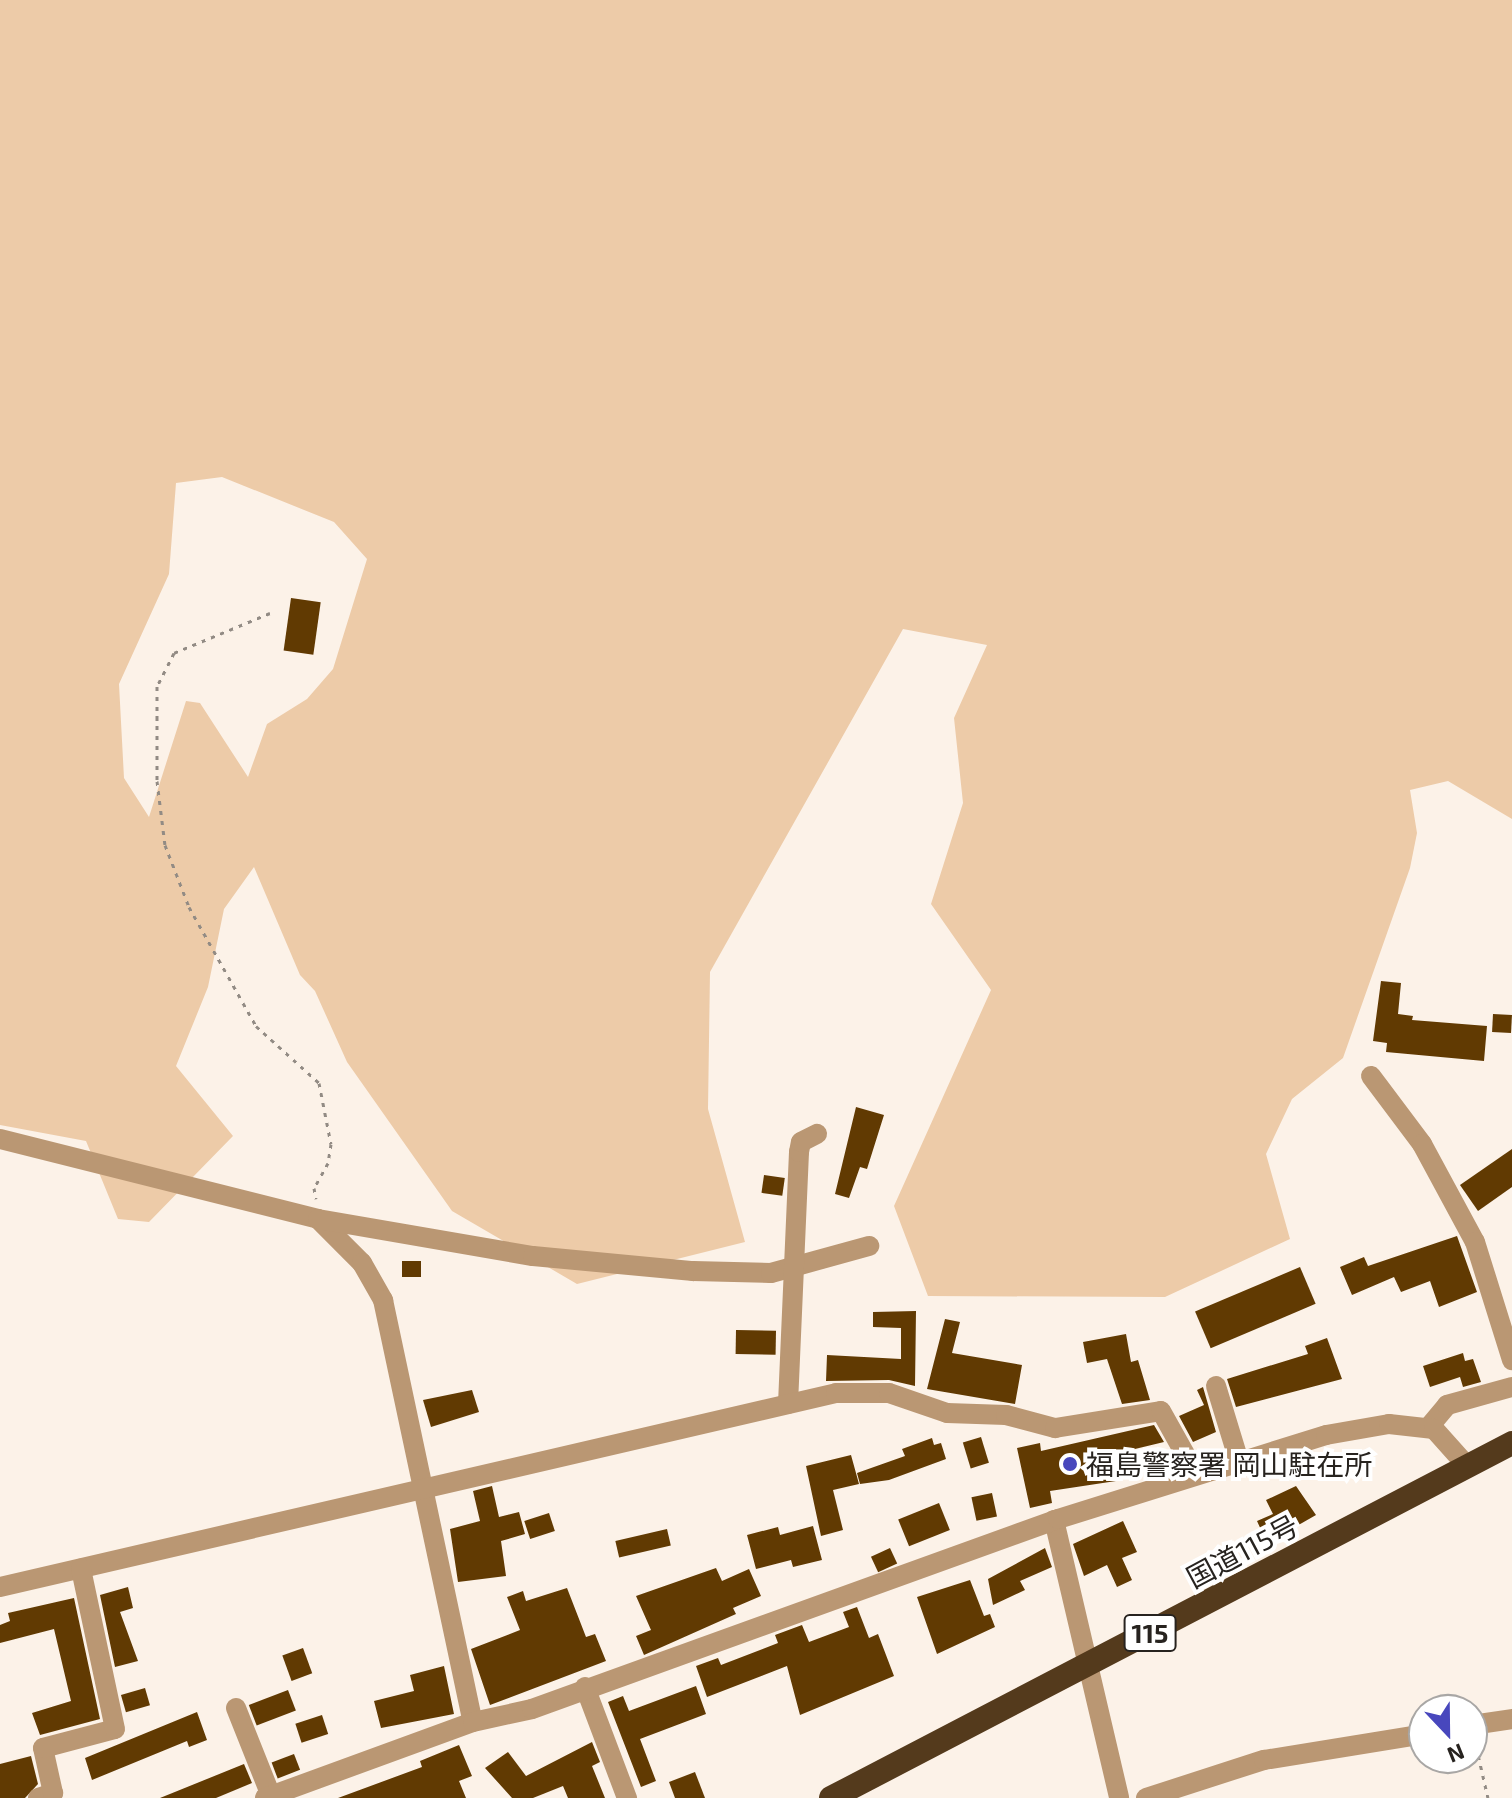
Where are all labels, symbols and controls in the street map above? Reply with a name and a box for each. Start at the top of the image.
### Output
place label: 福島警察署 岡山駐在所 [1086,1447,1372,1481]
marker: 福島警察署 岡山駐在所 [1061,1455,1079,1473]
street label: 国道115号 [1181,1508,1303,1594]
road number: 115 [1122,1611,1178,1655]
north arrow [1408,1694,1488,1774]
text: N [1444,1739,1468,1769]

